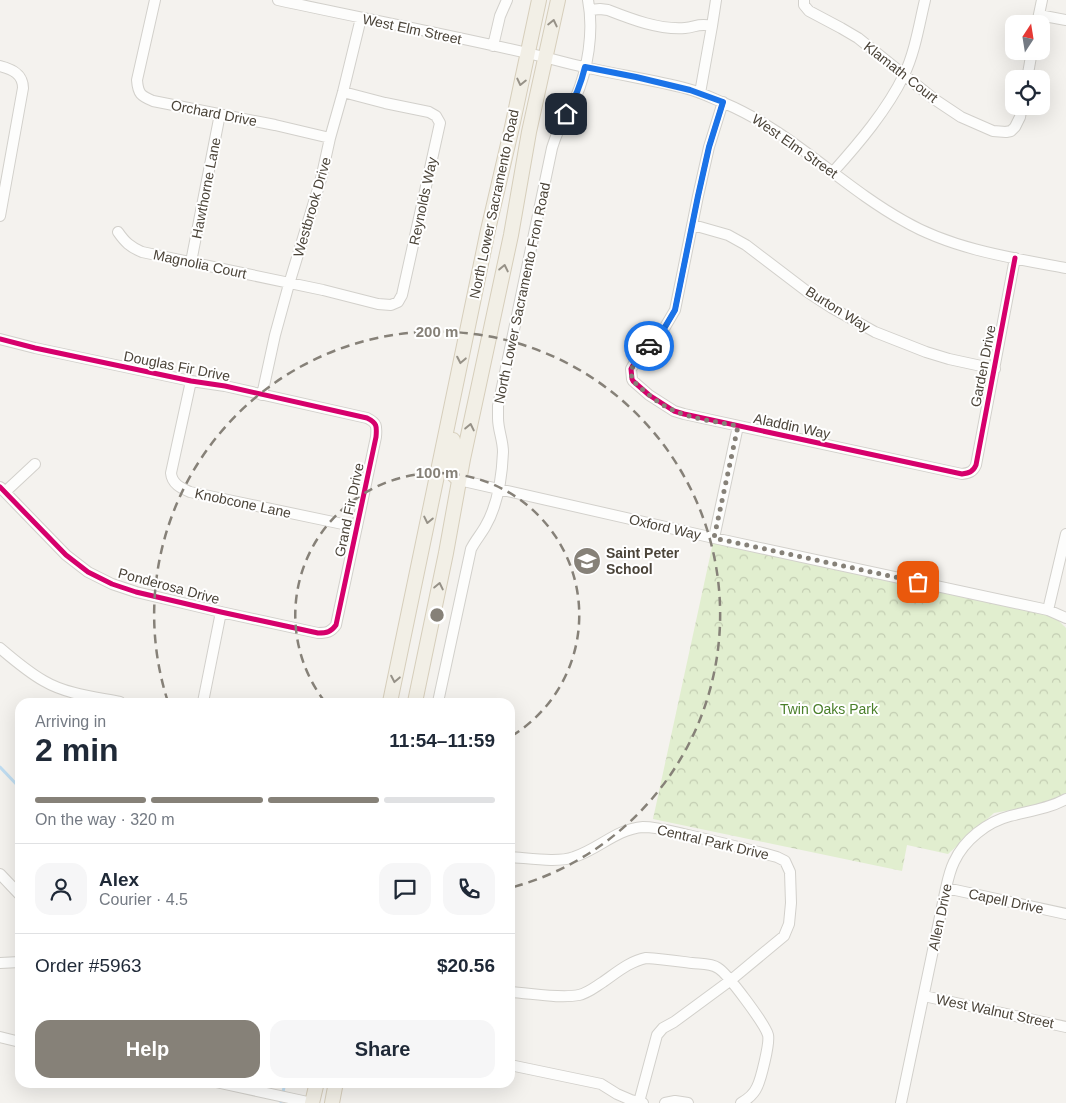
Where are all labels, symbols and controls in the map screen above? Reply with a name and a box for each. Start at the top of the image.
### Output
street label: West Elm Street [361,11,463,47]
north arrow [1005,15,1050,60]
map controls [1005,15,1050,115]
one-way arrow [547,18,557,27]
street label: Klamath Court [861,38,941,106]
button: locate [1005,70,1050,115]
one-way arrow [516,77,527,86]
pin [545,93,587,135]
street label: Orchard Drive [170,97,258,129]
icon: home [552,100,580,128]
street label: North Lower Sacramento Road [466,108,522,300]
street label: West Elm Street [749,111,841,182]
street label: Hawthorne Lane [188,136,224,240]
street label: Westbrook Drive [290,155,334,259]
street label: Reynolds Way [406,155,440,247]
street label: North Lower Sacramento Fron Road [491,181,553,405]
street label: Magnolia Court [152,246,248,282]
one-way arrow [498,263,508,272]
street label: Burton Way [803,283,873,335]
courier [624,321,674,371]
text: 200 m [416,323,458,340]
street label: Garden Drive [967,323,999,408]
icon: car [635,332,663,360]
street label: Douglas Fir Drive [122,348,232,384]
one-way arrow [456,356,467,365]
street label: Aladdin Way [752,410,832,442]
one-way arrow [464,422,474,431]
street label: Grand Fir Drive [331,461,367,558]
text: 100 m [416,464,458,481]
street label: Knobcone Lane [193,485,293,521]
street label: Oxford Way [627,511,703,543]
one-way arrow [423,515,434,524]
place label: Saint Peter School [606,545,680,577]
school or university icon: Saint Peter School [572,546,602,576]
pin [897,561,939,603]
street label: Ponderosa Drive [117,565,222,607]
icon: bag [904,568,932,596]
one-way arrow [433,582,443,591]
centre of rings [428,606,446,624]
one-way arrow [390,674,401,683]
park label: Twin Oaks Park [780,701,879,717]
text: Arriving in [35,713,106,730]
text: 11:54–11:59 [389,730,495,751]
text: 2 min [35,732,119,768]
text: On the way · 320 m [35,811,175,828]
street label: Central Park Drive [655,821,771,863]
button: person [35,863,87,915]
button: chat [379,863,431,915]
button: phone [443,863,495,915]
text: Alex [99,869,139,890]
street label: Allen Drive [925,882,955,952]
street label: Capell Drive [967,885,1045,917]
text: Courier · 4.5 [99,891,188,908]
text: Order #5963 [35,955,142,976]
text: $20.56 [437,955,495,976]
street label: West Walnut Street [935,991,1055,1031]
button: Help [35,1020,260,1078]
button: Share [270,1020,495,1078]

